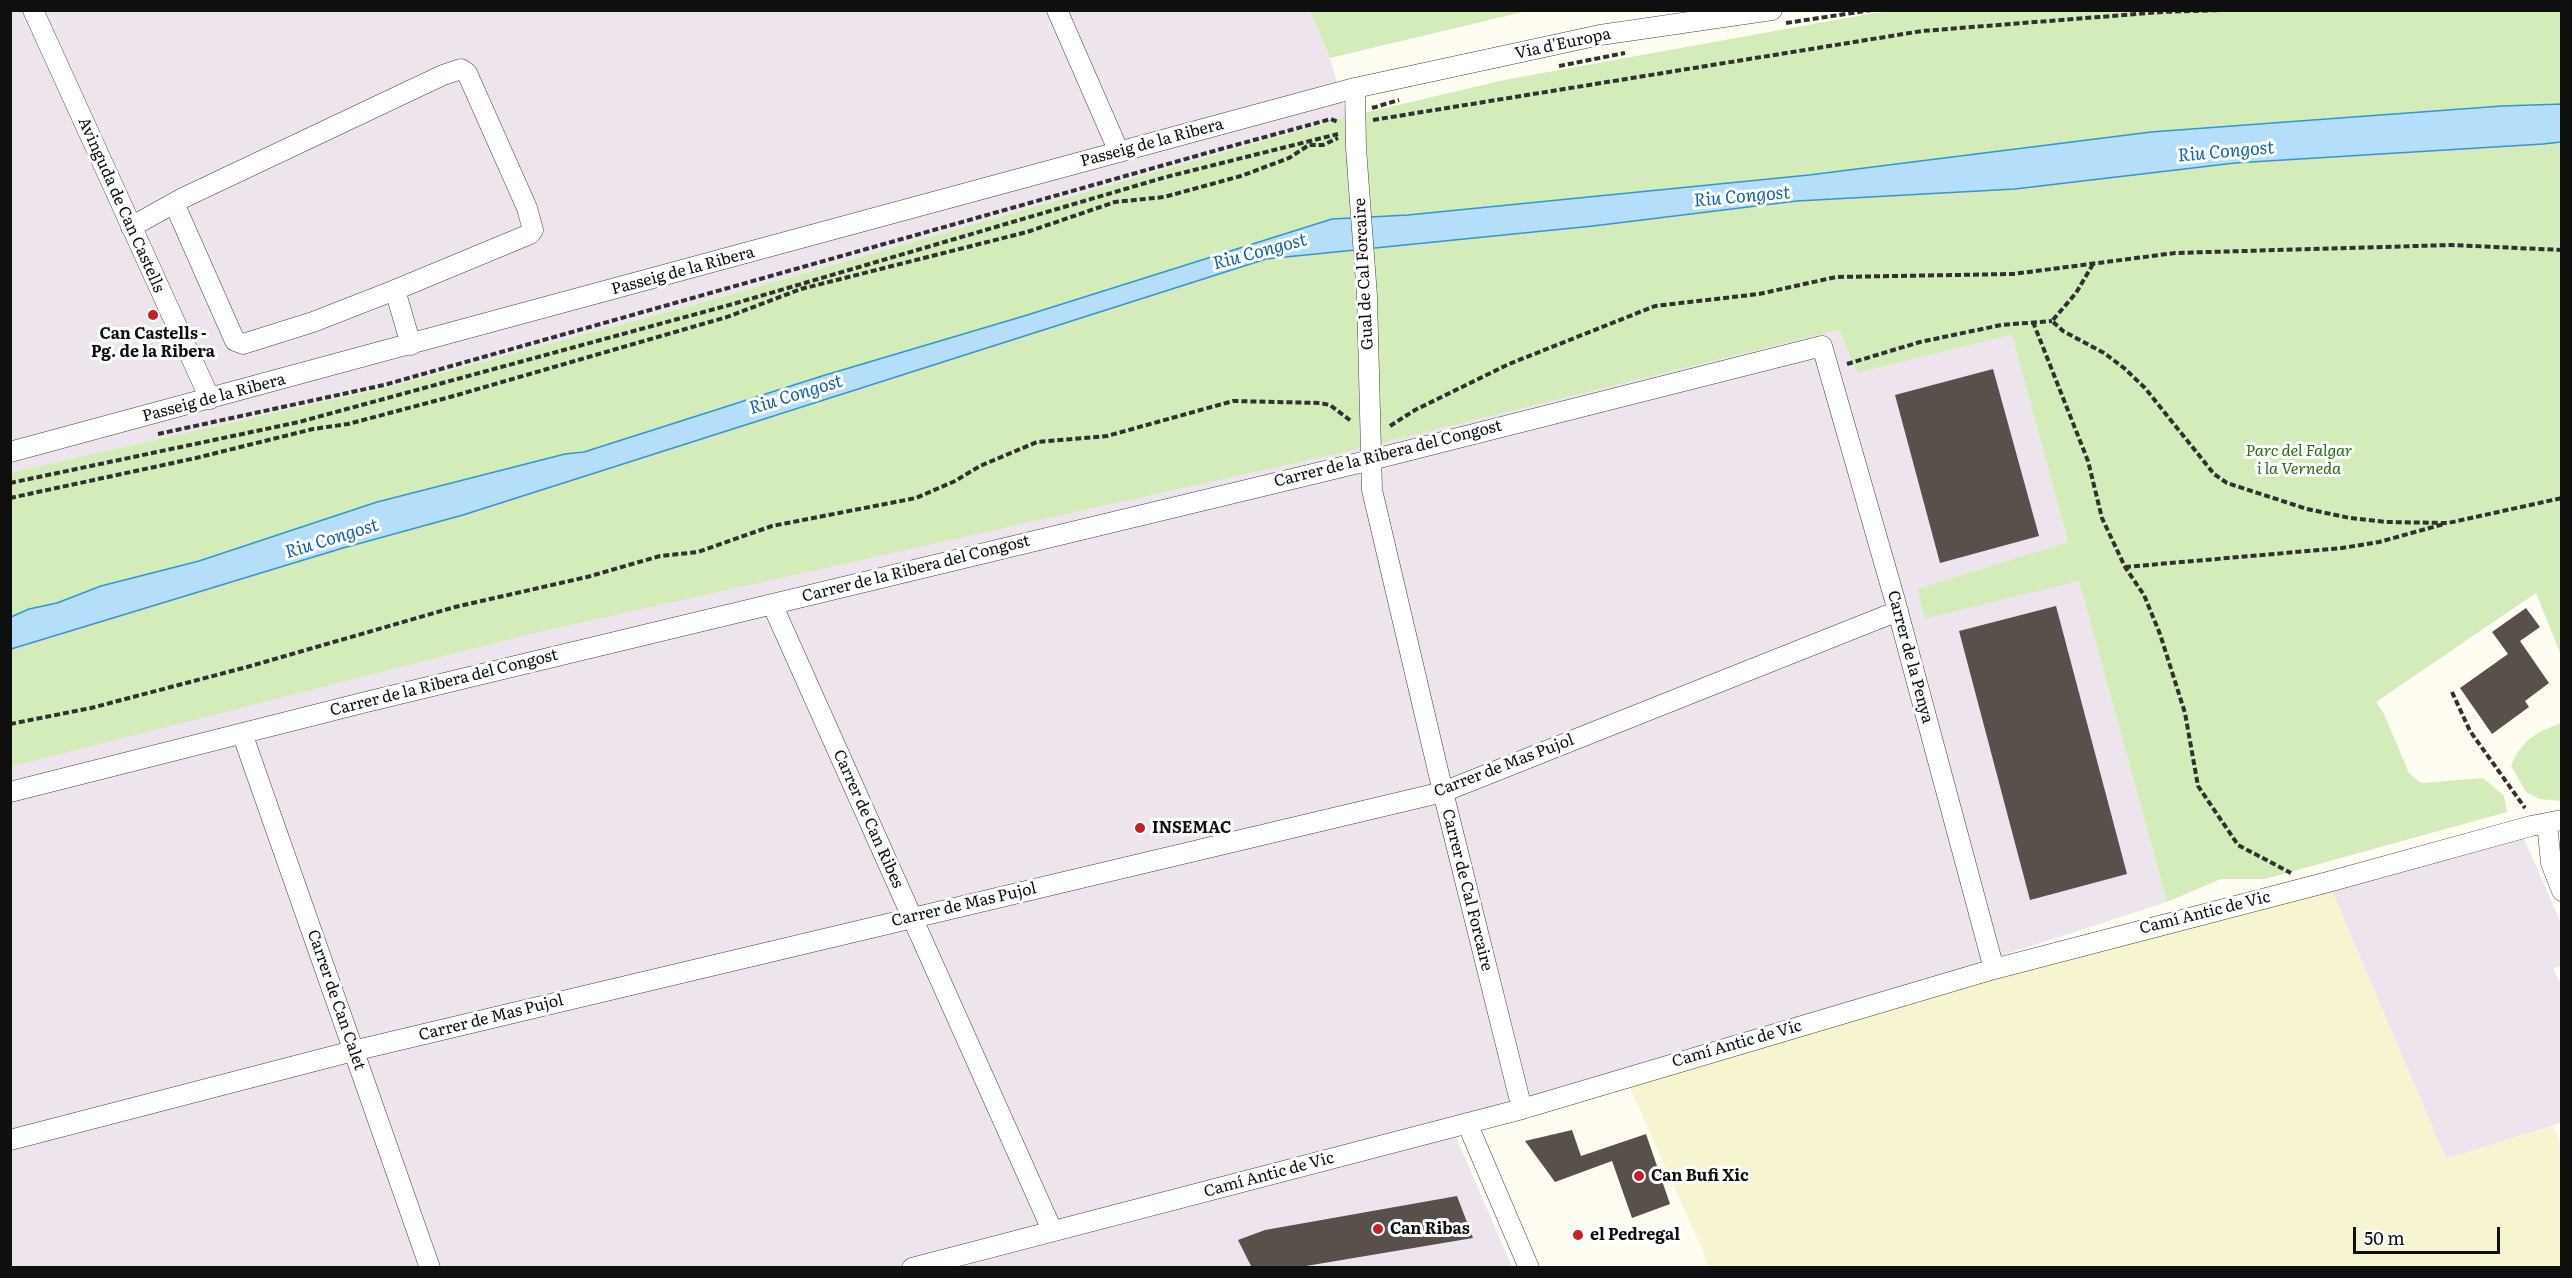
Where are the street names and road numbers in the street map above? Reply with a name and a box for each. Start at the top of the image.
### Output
street label: Via d'Europa [1513,24,1613,64]
street label: Avinguda de Can Castells [74,114,168,296]
street label: Passeig de la Ribera [1078,115,1226,171]
street label: Gual de Cal Forcaire [1350,198,1378,350]
street label: Passeig de la Ribera [609,243,757,299]
street label: Passeig de la Ribera [140,370,288,426]
street label: Carrer de la Ribera del Congost [1272,416,1504,492]
street label: Carrer de la Ribera del Congost [800,531,1032,607]
street label: Carrer de la Penya [1883,588,1937,726]
street label: Carrer de la Ribera del Congost [328,645,560,721]
street label: Carrer de Mas Pujol [1431,730,1577,802]
street label: Carrer de Can Ribes [829,747,907,891]
street label: Carrer de Cal Forcaire [1438,807,1496,973]
street label: Carrer de Mas Pujol [890,879,1038,931]
street label: Camí Antic de Vic [2138,887,2272,939]
street label: Carrer de Can Calet [303,927,369,1073]
street label: Carrer de Mas Pujol [417,991,565,1045]
street label: Camí Antic de Vic [1670,1016,1804,1072]
street label: Camí Antic de Vic [1202,1148,1336,1202]

